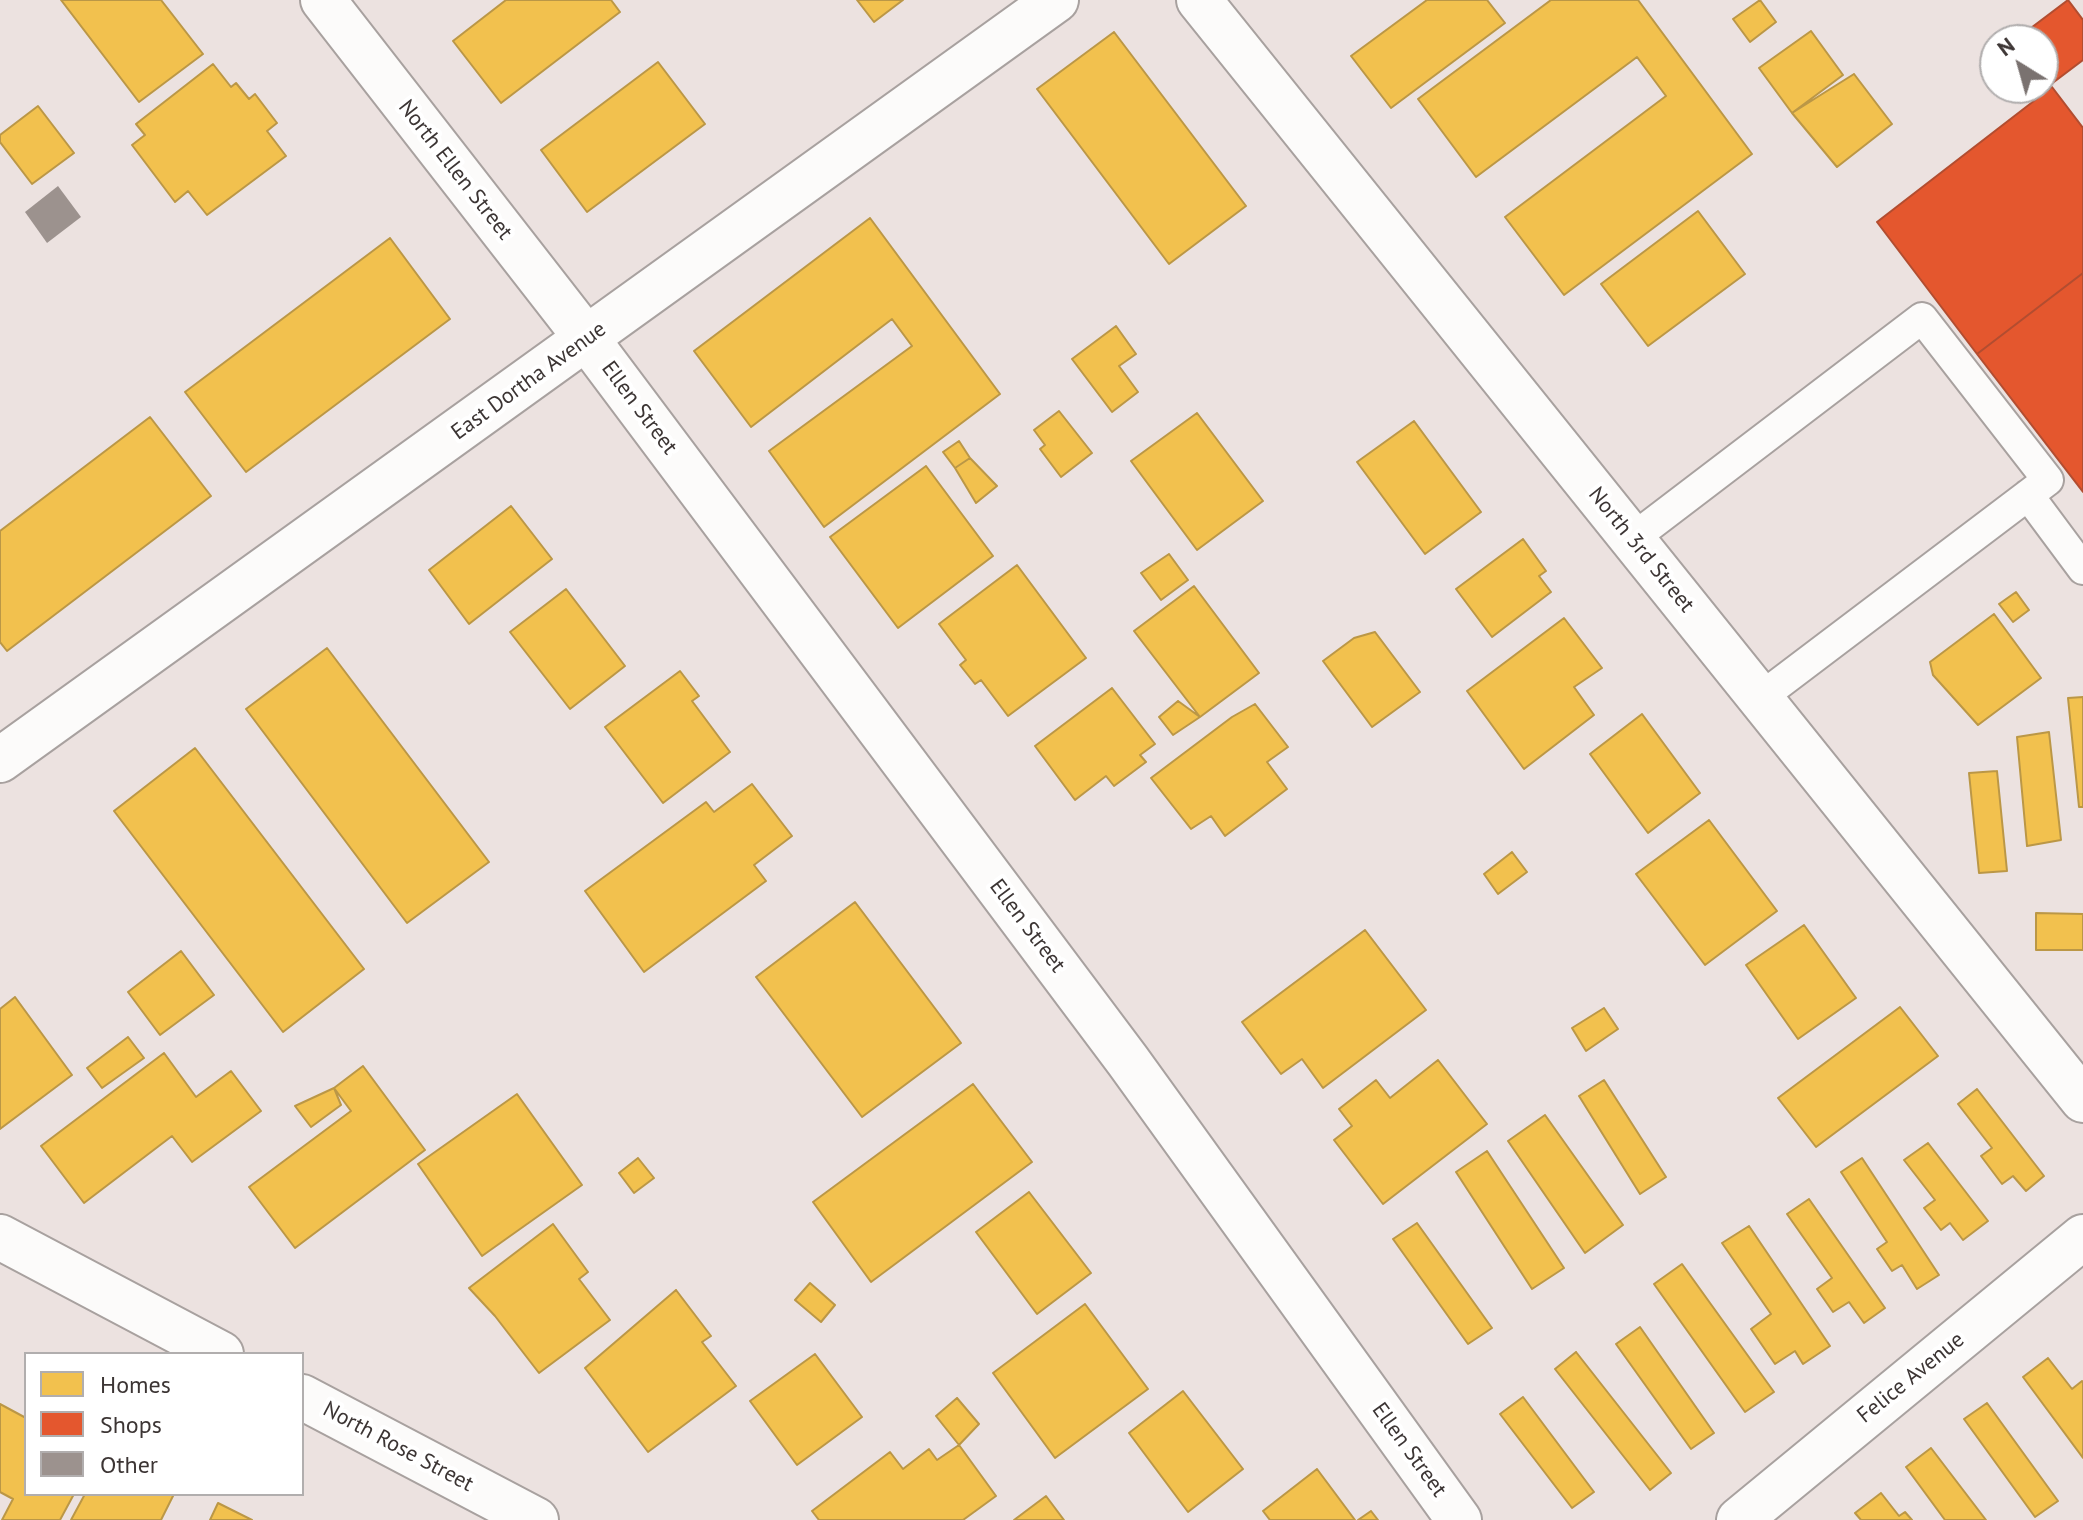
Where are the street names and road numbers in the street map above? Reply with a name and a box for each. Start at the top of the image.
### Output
street label: North Ellen Street [392,95,518,245]
street label: East Dortha Avenue [447,316,611,446]
street label: Ellen Street [595,356,683,460]
street label: North 3rd Street [1582,482,1700,618]
street label: Ellen Street [983,874,1071,978]
street label: Felice Avenue [1852,1327,1970,1429]
street label: North Rose Street [318,1396,478,1498]
street label: Ellen Street [1366,1398,1452,1502]

